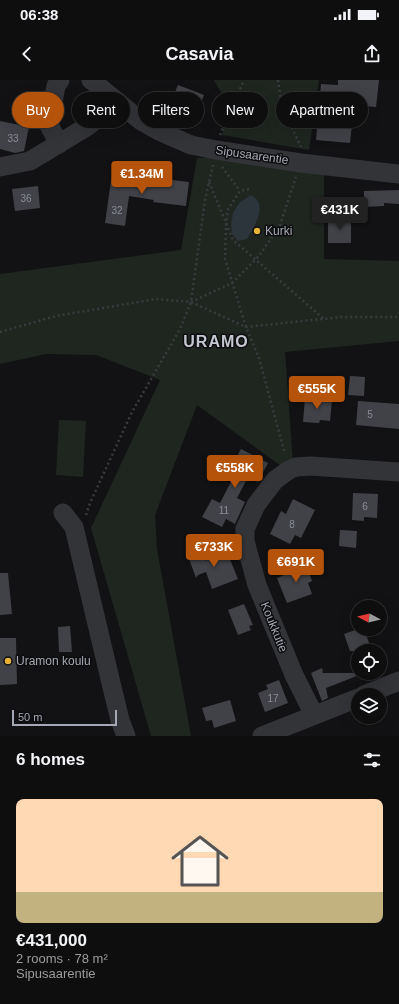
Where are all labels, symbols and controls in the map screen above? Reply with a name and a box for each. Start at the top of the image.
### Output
text: 06:38 [20,6,58,23]
icon: back [16,43,38,65]
icon: share [361,43,383,65]
text: Casavia [165,44,234,64]
chip: Buy [12,92,64,128]
chip: Rent [72,92,130,128]
chip: Filters [138,92,204,128]
chip: New [212,92,268,128]
chip: Apartment [276,92,368,128]
house number: 33 [7,133,19,144]
street label: Sipusaarentie [215,143,290,167]
pin: €1.34M [109,161,175,195]
text: €1.34M [120,166,164,181]
house number: 36 [20,193,32,204]
pin: €431K [312,197,368,231]
text: €431K [321,202,359,217]
house number: 32 [111,205,123,216]
place label: Kurki [265,224,292,238]
marker: Kurki [252,226,262,236]
district label: URAMO [183,333,249,350]
pin: €555K [289,376,345,410]
text: €555K [298,381,336,396]
house number: 5 [367,409,373,420]
pin: €558K [207,455,263,489]
text: €558K [216,460,254,475]
house number: 6 [362,501,368,512]
house number: 11 [219,505,230,516]
house number: 8 [289,519,295,530]
pin: €733K [186,534,242,568]
text: €733K [195,539,233,554]
pin: €691K [268,549,324,583]
text: €691K [277,554,315,569]
street label: Koukkutie [258,600,290,654]
north arrow [351,600,387,636]
map controls [351,600,387,724]
button: locate [351,644,387,680]
place label: Uramon koulu [16,654,91,668]
marker: Uramon koulu [3,656,13,666]
button: layers [351,688,387,724]
house number: 17 [267,693,279,704]
scale bar [12,708,117,727]
text: 50 m [18,711,42,723]
icon: filters [361,749,383,771]
text: 6 homes [16,750,85,769]
icon: home [164,825,236,897]
text: €431,000 [16,931,87,950]
text: 2 rooms · 78 m² [16,951,108,966]
text: Sipusaarentie [16,966,96,981]

